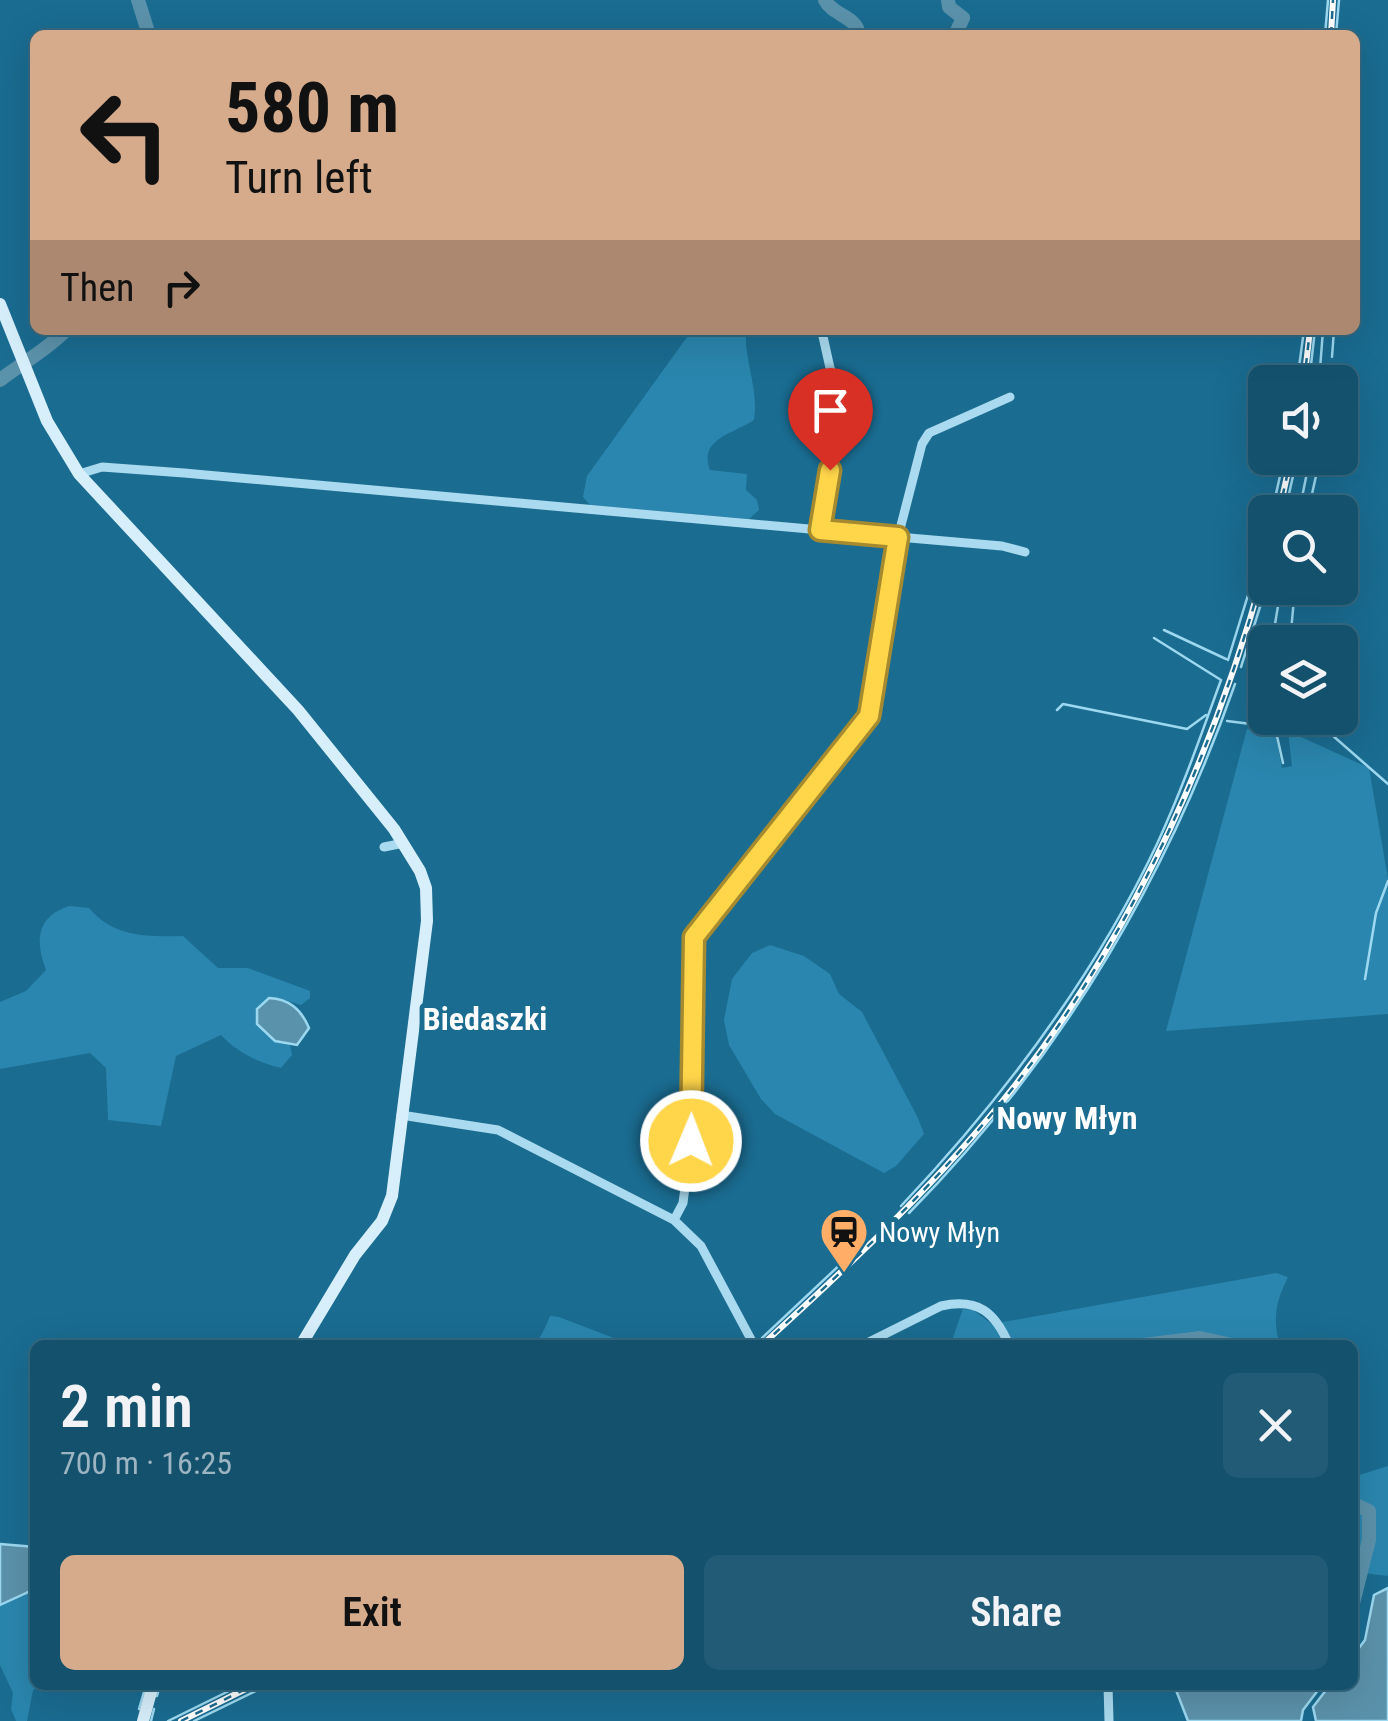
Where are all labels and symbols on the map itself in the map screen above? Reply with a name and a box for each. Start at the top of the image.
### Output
pin [788,368,873,471]
district label: Biedaszki [423,1000,547,1038]
position arrow [639,1089,743,1193]
district label: Nowy Młyn [997,1099,1137,1137]
station icon: Nowy Młyn [818,1206,870,1274]
place label: Nowy Młyn [879,1216,1000,1249]

